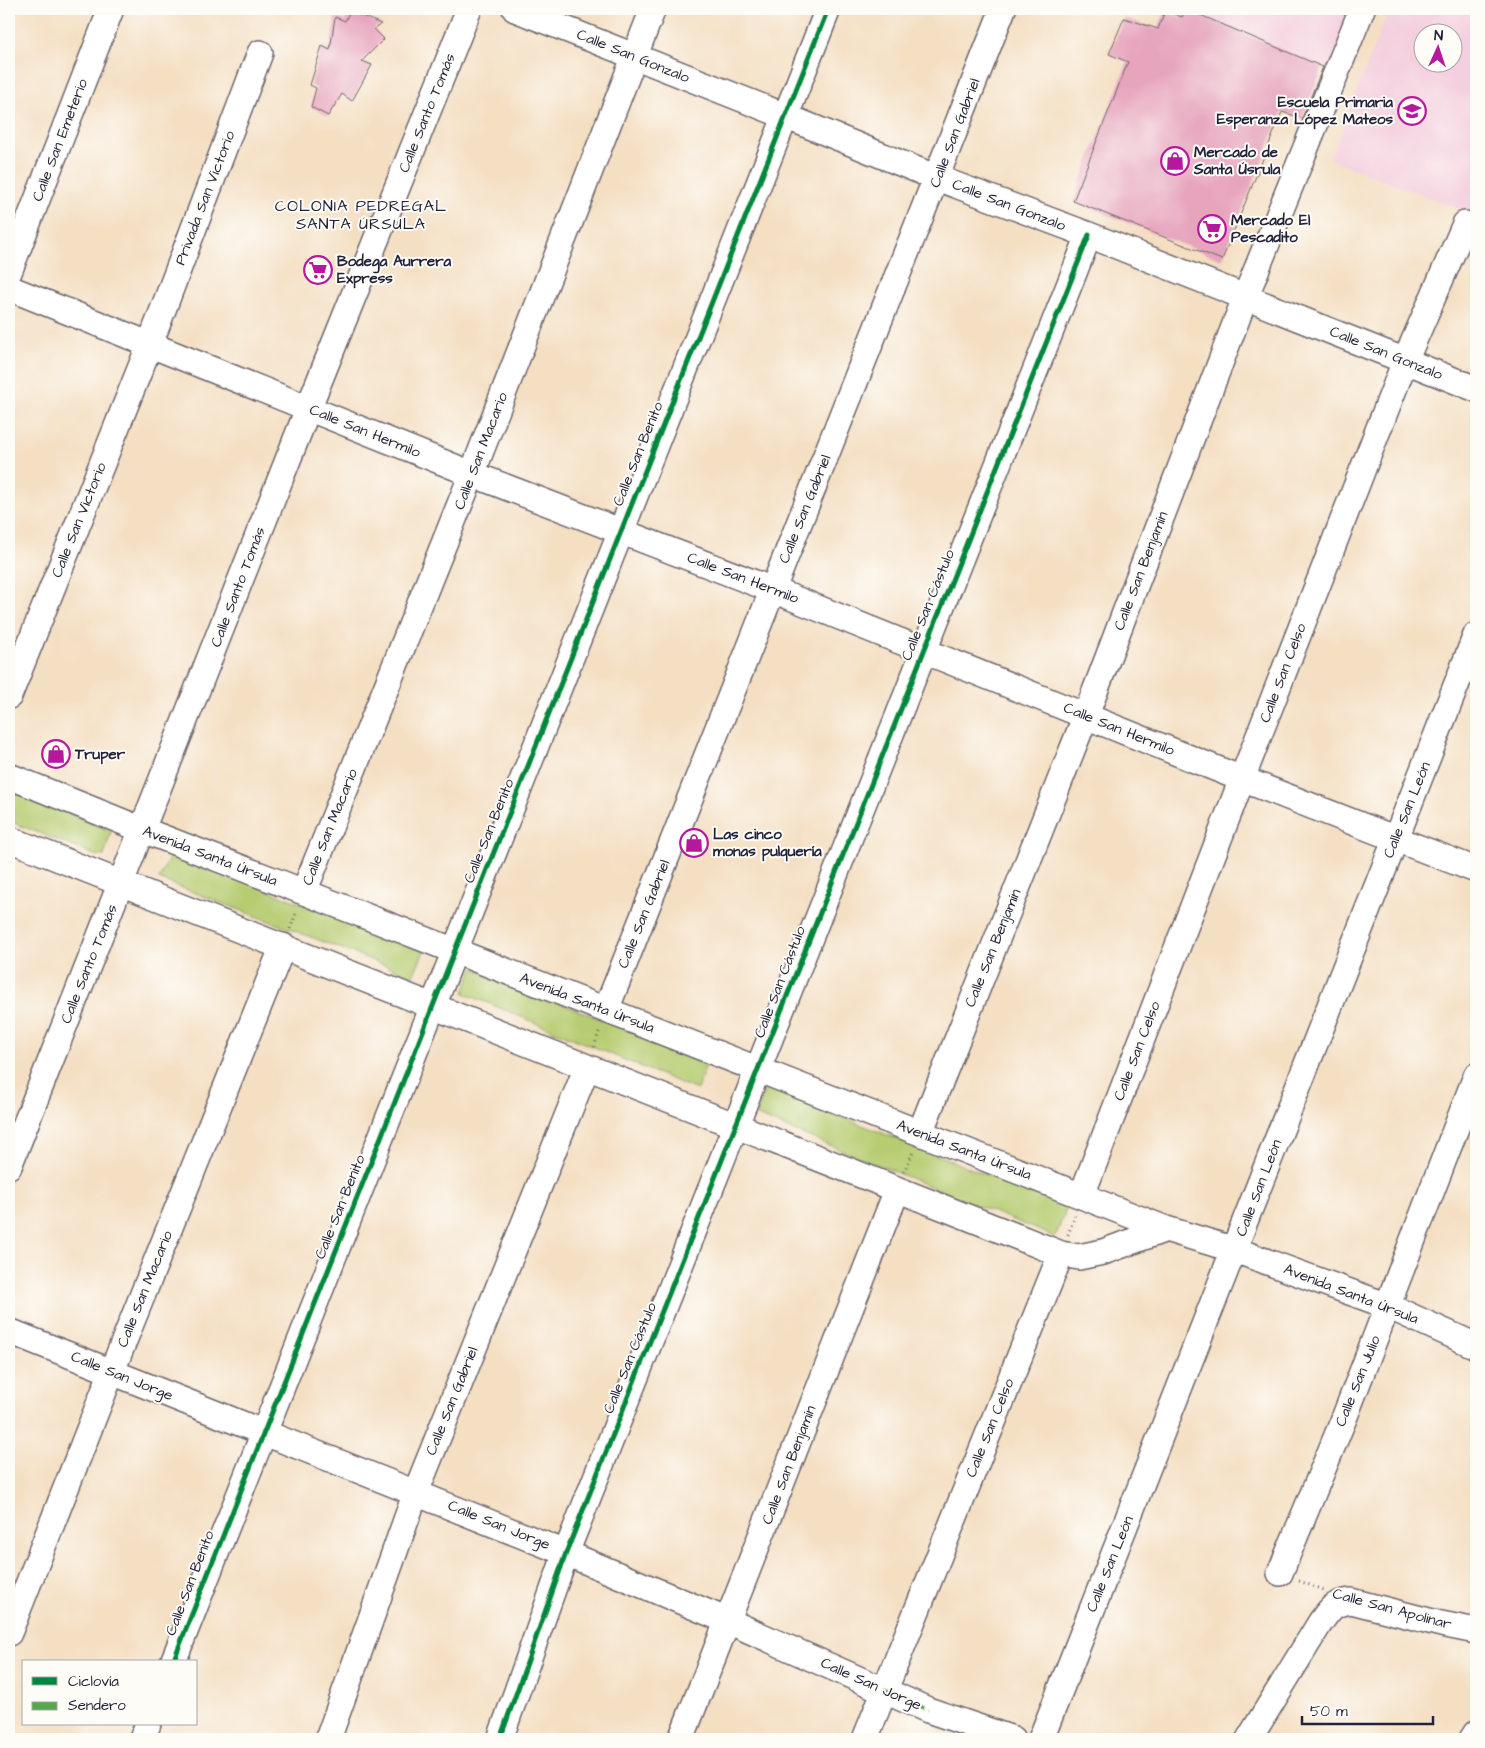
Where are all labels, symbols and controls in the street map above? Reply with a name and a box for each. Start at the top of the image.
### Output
north arrow [1412,22,1462,72]
street label: Calle San Gonzalo [573,24,693,88]
text: N [1434,26,1444,46]
street label: Calle Santo Tomás [393,50,461,176]
street label: Calle San Emeterio [27,75,93,204]
street label: Calle San Gabriel [925,75,985,191]
place label: Escuela Primaria Esperanza López Mateos [1217,92,1393,130]
school or university icon: Escuela Primaria Esperanza López Mateos [1397,96,1427,126]
street label: Privada San Victorio [170,127,240,268]
place label: Mercado de Santa Úsrula [1193,142,1281,180]
shop icon: Mercado de Santa Úsrula [1160,146,1190,176]
street label: Calle San Gonzalo [949,174,1069,237]
district label: COLONIA PEDREGAL SANTA ÚRSULA [275,195,447,235]
place label: Mercado El Pescadito [1231,210,1311,248]
supermarket icon: Mercado El Pescadito [1197,214,1227,244]
place label: Bodega Aurrera Express [337,251,451,289]
supermarket icon: Bodega Aurrera Express [303,255,333,285]
street label: Calle San Gonzalo [1326,321,1446,385]
street label: Calle San Macario [449,389,513,513]
street label: Calle San Benito [607,398,669,509]
street label: Calle San Hermilo [306,399,424,463]
street label: Calle San Gabriel [774,452,836,566]
street label: Calle San Victorio [46,459,112,581]
street label: Calle San Benjamín [1109,508,1174,634]
street label: Calle Santo Tomás [205,524,271,650]
street label: Calle San Cástulo [896,546,960,664]
street label: Calle San Hermilo [684,547,802,609]
street label: Calle San Celso [1254,620,1312,726]
street label: Calle San Hermilo [1060,697,1178,761]
shop icon: Truper [41,739,71,769]
place label: Truper [74,744,126,765]
street label: Calle San León [1378,758,1436,861]
street label: Calle San Macario [297,765,363,888]
street label: Calle San Benito [458,775,520,886]
street label: Avenida Santa Úrsula [140,821,281,892]
place label: Las cinco monas pulquería [713,824,822,862]
shop icon: Las cinco monas pulquería [679,828,709,858]
street label: Calle San Gabriel [613,857,675,971]
street label: Calle San Benjamín [960,885,1027,1010]
street label: Calle Santo Tomás [55,901,123,1027]
street label: Calle San Cástulo [749,923,811,1041]
street label: Avenida Santa Úrsula [517,968,658,1039]
street label: Calle San Celso [1108,998,1166,1104]
street label: Avenida Santa Úrsula [894,1115,1035,1186]
street label: Calle San León [1231,1136,1287,1240]
street label: Calle San Benito [309,1151,371,1262]
street label: Calle San Macario [112,1227,178,1350]
street label: Avenida Santa Úrsula [1281,1259,1422,1330]
street label: Calle San Cástulo [598,1299,662,1417]
street label: Calle San Julio [1330,1332,1386,1430]
street label: Calle San Gabriel [421,1344,483,1458]
street label: Calle San Jorge [67,1346,176,1407]
street label: Calle San Celso [961,1375,1020,1481]
street label: Calle San Benjamín [757,1402,822,1528]
street label: Calle San Jorge [444,1495,553,1556]
street label: Calle San León [1081,1512,1139,1615]
street label: Calle San Benito [160,1527,220,1639]
street label: Calle San Apolinar [1330,1583,1454,1635]
street label: Calle San Jorge [817,1652,925,1717]
legend [22,1660,198,1726]
text: Ciclovía [68,1671,119,1692]
scale bar [1302,1693,1434,1725]
text: Sendero [68,1695,126,1716]
text: 50 m [1310,1701,1348,1722]

